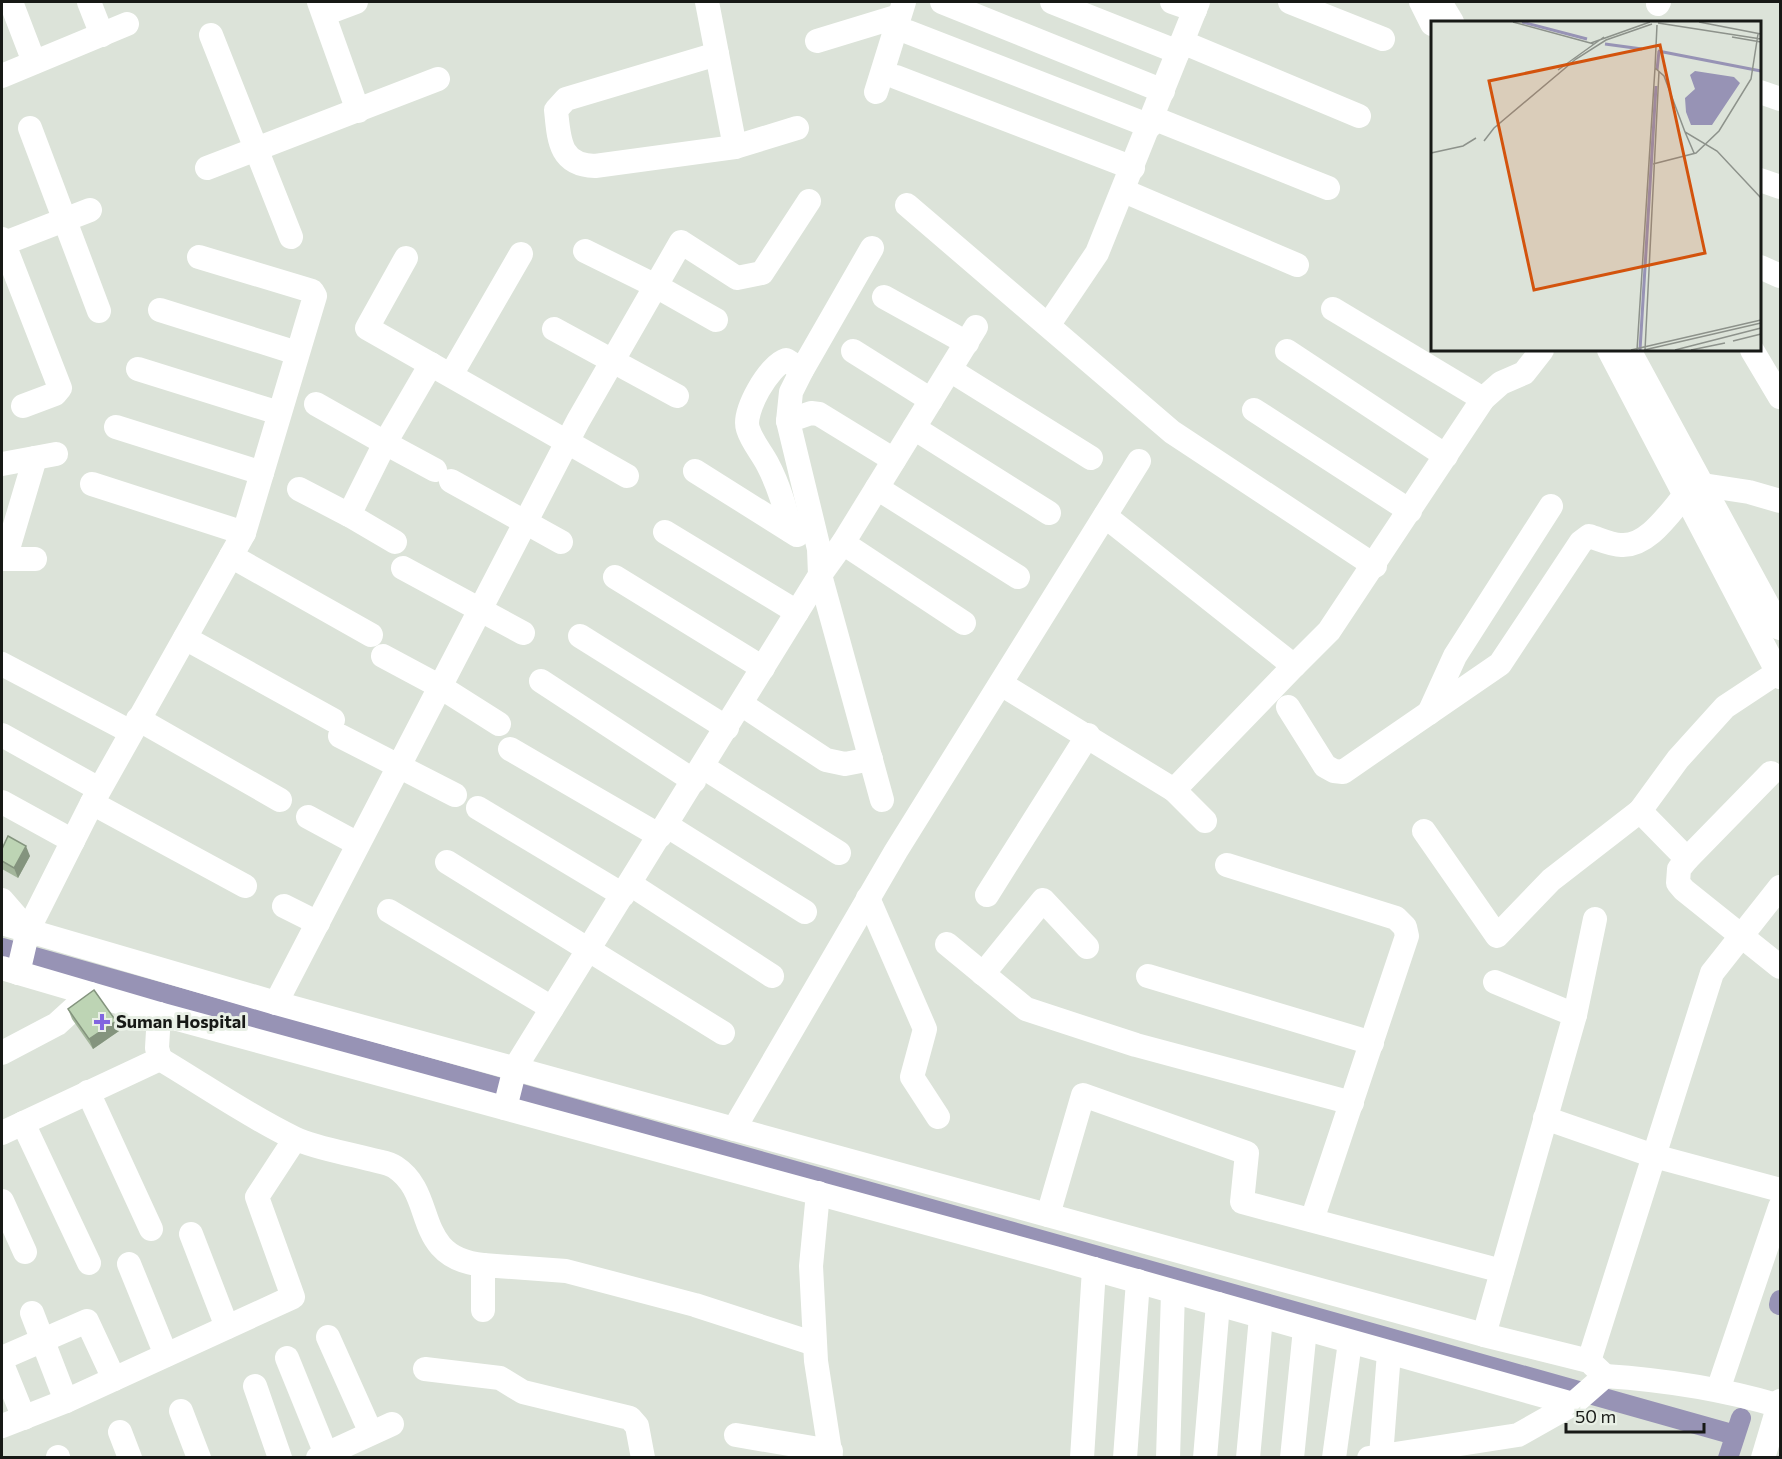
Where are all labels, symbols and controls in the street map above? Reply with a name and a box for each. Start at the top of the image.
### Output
inset map [1431,21,1761,351]
place label: Suman Hospital [116,1010,246,1032]
marker: Suman Hospital [93,1013,111,1031]
scale bar [1566,1396,1704,1434]
text: 50 m [1575,1405,1616,1427]

